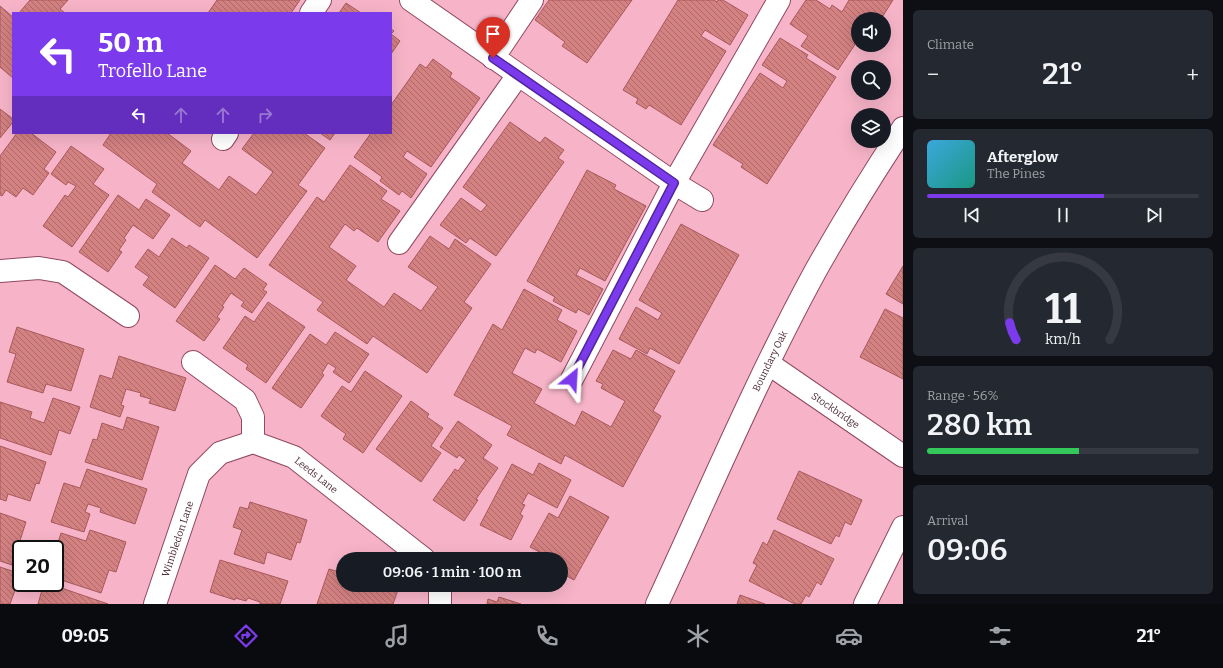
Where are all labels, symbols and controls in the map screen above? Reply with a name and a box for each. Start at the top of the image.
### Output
map controls [851,12,891,148]
button: sound [851,12,891,52]
pin [476,17,510,58]
icon: arrive [482,23,504,45]
text: 50 m [98,26,163,59]
icon: left [32,28,84,80]
text: Climate [927,37,974,52]
text: 21° [1042,56,1083,92]
text: Trofello Lane [98,60,207,82]
button: search [851,60,891,100]
text: − [927,61,939,88]
text: + [1186,61,1199,88]
icon: left [128,104,150,126]
icon: ahead [170,104,192,126]
icon: ahead [212,104,234,126]
icon: right [254,104,276,126]
button: layers [851,108,891,148]
text: Afterglow [987,148,1058,166]
text: The Pines [987,166,1045,181]
icon: previous [961,204,983,226]
icon: pause [1052,204,1074,226]
icon: next [1143,204,1165,226]
text: 11 [1045,284,1081,334]
street label: Boundary Oak [750,328,790,393]
text: km/h [1045,331,1081,348]
position arrow [551,358,593,400]
text: Range · 56% [927,388,998,403]
street label: Stockbridge [809,390,862,431]
text: 280 km [927,407,1032,443]
street label: Leeds Lane [292,455,340,496]
street label: Wimbledon Lane [160,500,196,578]
text: Arrival [927,513,968,528]
text: 09:06 [927,532,1007,568]
speed limit sign: 20 [12,540,64,592]
text: 09:06 · 1 min · 100 m [383,563,521,581]
icon: directions [232,622,260,650]
icon: music [383,622,411,650]
icon: phone [533,622,561,650]
icon: climate [684,622,712,650]
icon: car [835,622,863,650]
icon: filters [986,622,1014,650]
text: 09:05 [61,625,109,647]
text: 21° [1136,625,1162,647]

